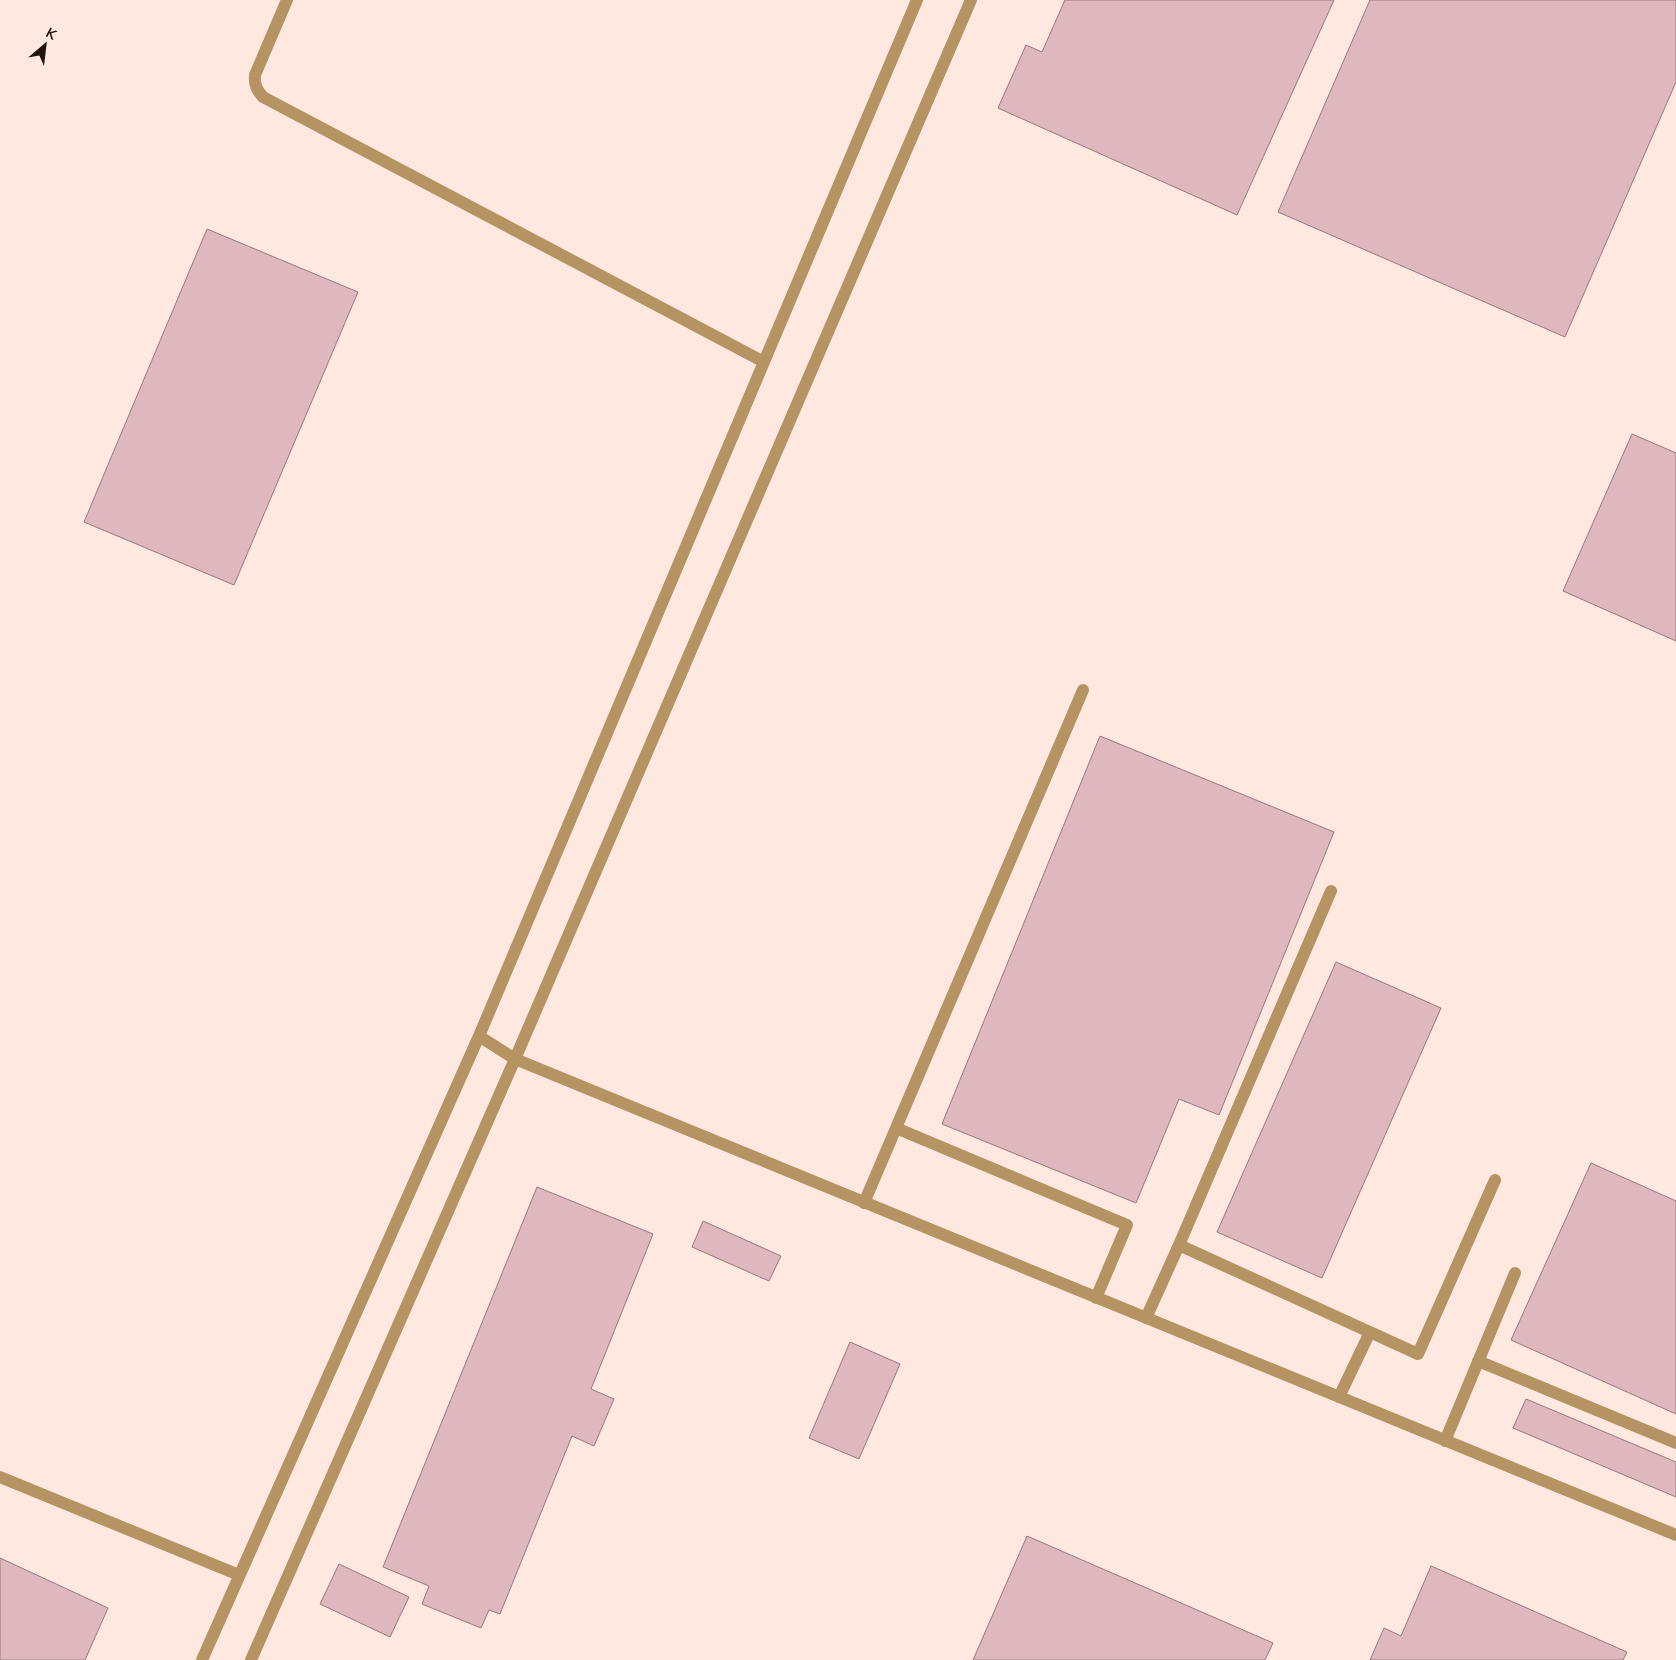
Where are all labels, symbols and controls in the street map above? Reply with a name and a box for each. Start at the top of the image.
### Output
north arrow [20,20,70,70]
text: K [43,23,60,44]

